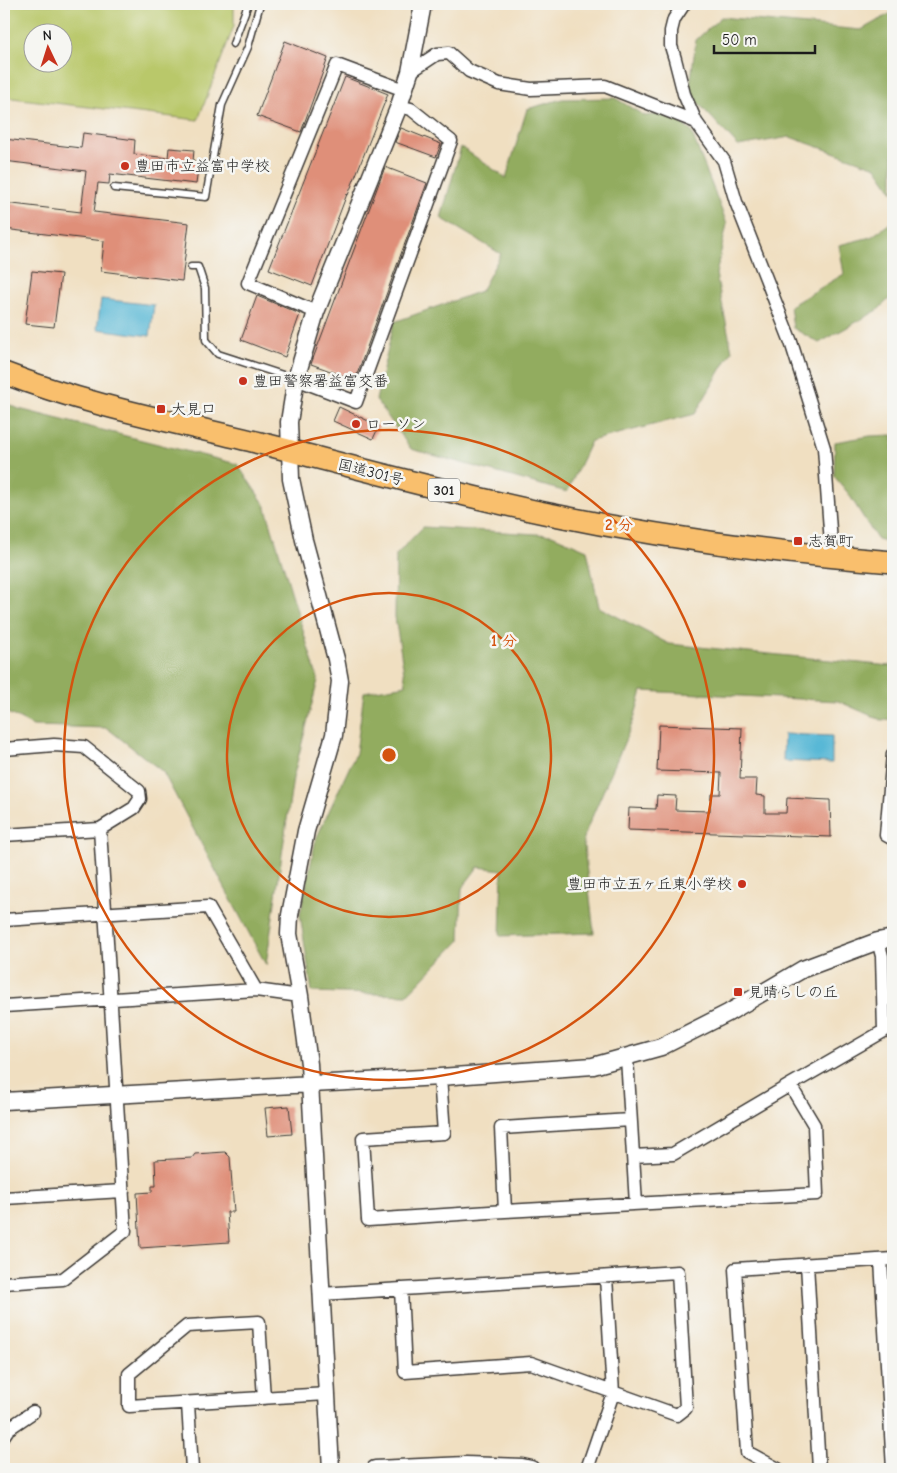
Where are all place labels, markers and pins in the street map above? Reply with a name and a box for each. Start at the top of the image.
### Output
place label: 豊田市立益富中学校 [135,157,270,175]
marker: 豊田市立益富中学校 [119,160,131,172]
place label: 豊田警察署益富交番 [253,372,388,390]
marker: 豊田警察署益富交番 [237,375,249,387]
place label: 大見口 [171,400,216,418]
marker: 大見口 [155,403,167,415]
place label: ローソン [366,415,426,433]
marker: ローソン [350,418,362,430]
place label: 志賀町 [808,532,854,550]
marker: 志賀町 [792,535,804,547]
centre of rings [380,746,398,764]
place label: 豊田市立五ヶ丘東小学校 [567,875,732,893]
marker: 豊田市立五ヶ丘東小学校 [736,878,748,890]
place label: 見晴らしの丘 [748,983,838,1001]
marker: 見晴らしの丘 [732,986,744,998]

